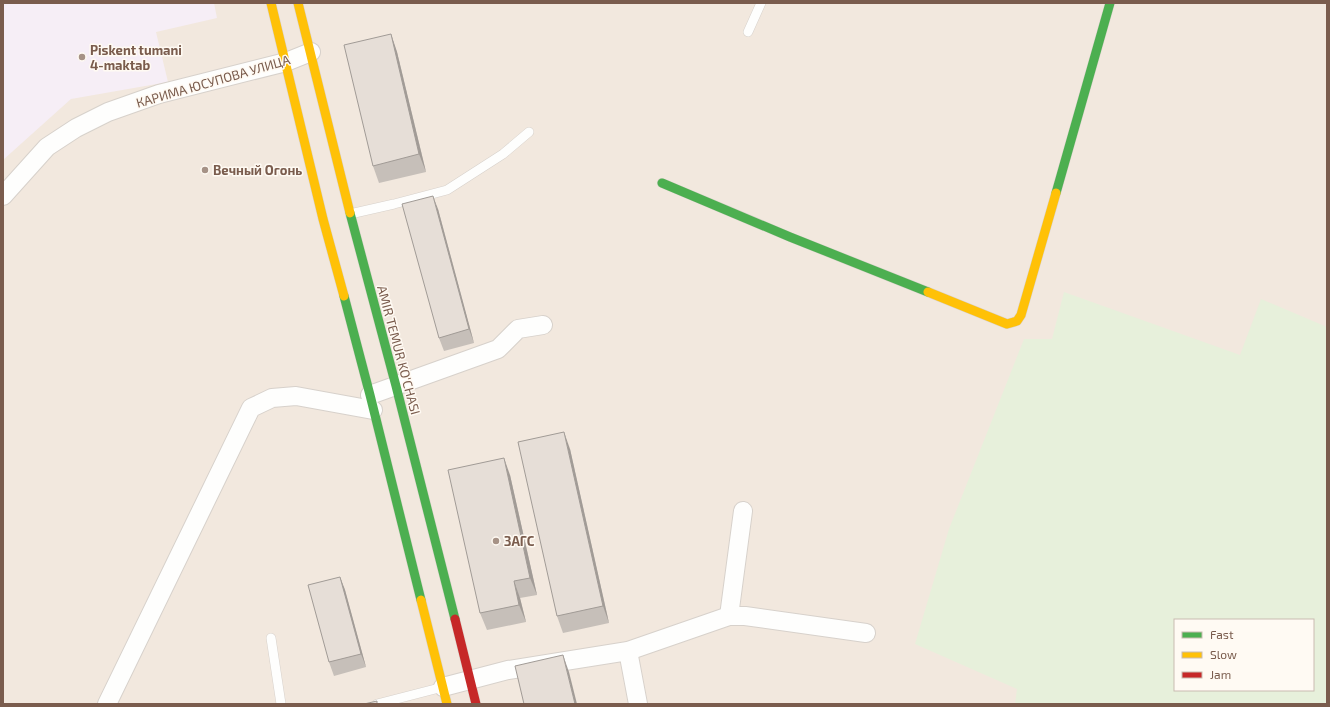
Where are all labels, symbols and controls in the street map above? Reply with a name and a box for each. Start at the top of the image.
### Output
place label: Piskent tumani 4-maktab [90,42,182,73]
street label: КАРИМА ЮСУПОВА УЛИЦА [134,51,292,111]
marker: Piskent tumani 4-maktab [77,52,87,62]
place label: Вечный Огонь [213,162,302,178]
marker: Вечный Огонь [200,165,210,175]
street label: AMIR TEMUR KO'CHASI [374,284,424,416]
place label: ЗАГС [504,533,535,549]
marker: ЗАГС [491,536,501,546]
legend [1174,619,1314,691]
text: Fast [1210,627,1234,641]
text: Slow [1210,647,1237,661]
text: Jam [1210,667,1231,681]

